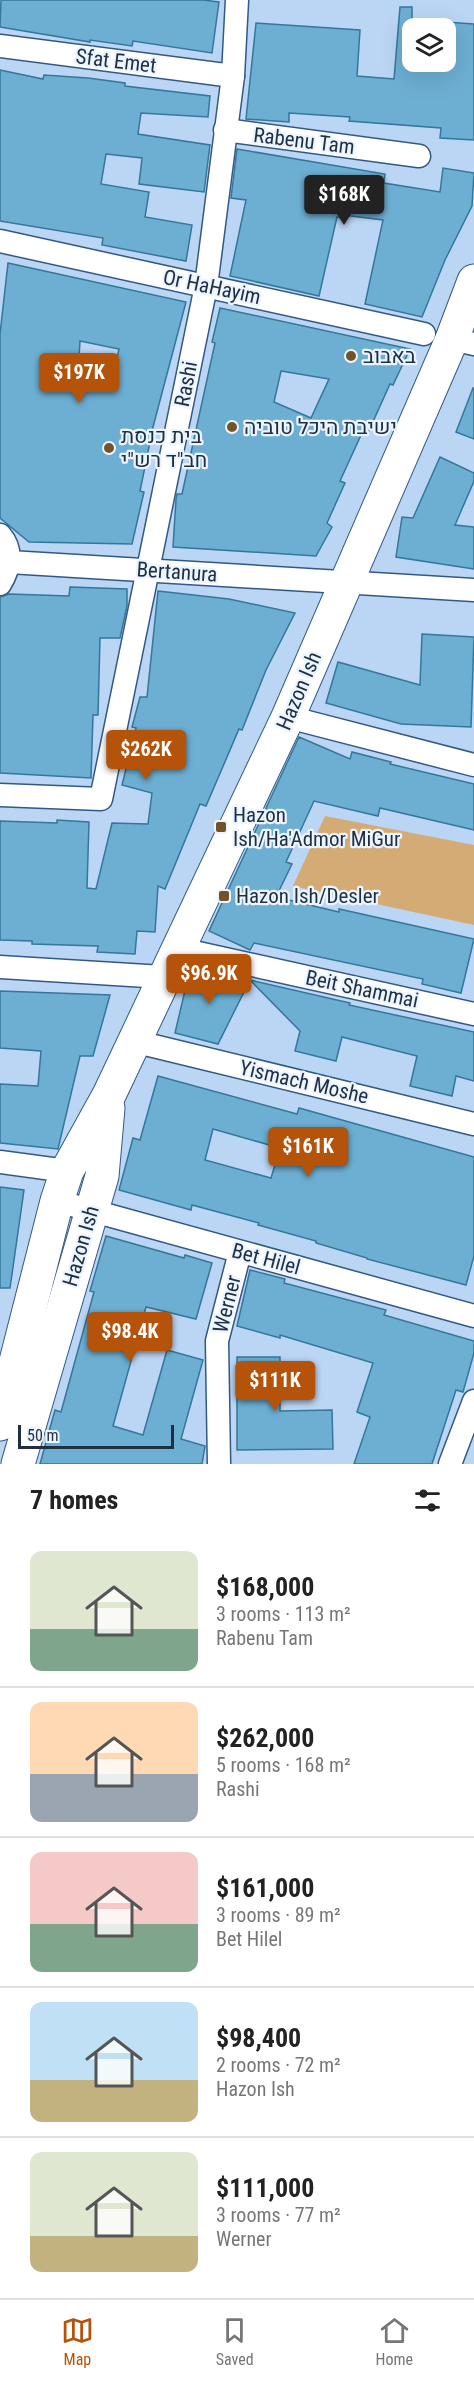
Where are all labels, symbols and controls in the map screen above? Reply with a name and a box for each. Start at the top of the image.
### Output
map controls [402,18,456,72]
button: layers [402,18,456,72]
street label: Sfat Emet [74,44,158,78]
street label: Rabenu Tam [252,123,356,159]
pin: $168K [302,175,386,226]
text: $168K [318,182,370,206]
street label: Or HaHayim [161,265,263,309]
place label: באבוב [363,344,416,368]
marker: באבוב [344,349,358,363]
pin: $197K [37,353,121,404]
street label: Rashi [170,359,202,409]
text: $197K [53,360,105,384]
place label: ישיבת היכל טוביה [244,415,397,439]
marker: ישיבת היכל טוביה [225,420,239,434]
place label: בית כנסת חב"ד רש"י [121,424,207,472]
marker: בית כנסת חב"ד רש"י [102,441,116,455]
street label: Bertanura [136,557,218,587]
street label: Hazon Ish [272,648,326,734]
pin: $262K [104,730,188,781]
text: $262K [120,737,172,761]
place label: Hazon Ish/Ha'Admor MiGur [233,803,400,851]
marker: Hazon Ish/Ha'Admor MiGur [214,820,228,834]
place label: Hazon Ish/Desler [236,884,379,908]
marker: Hazon Ish/Desler [217,889,231,903]
pin: $96.9K [160,954,258,1005]
text: $96.9K [180,961,238,985]
street label: Beit Shammai [303,965,421,1013]
street label: Yismach Moshe [237,1055,371,1109]
pin: $161K [266,1127,350,1178]
text: $161K [282,1134,334,1158]
street label: Hazon Ish [58,1203,104,1289]
street label: Bet Hilel [229,1238,303,1280]
street label: Werner [208,1273,246,1335]
pin: $98.4K [81,1312,179,1363]
text: $98.4K [101,1319,159,1343]
pin: $111K [233,1361,317,1412]
text: $111K [249,1368,301,1392]
scale bar [18,1422,174,1450]
text: 50 m [27,1426,59,1445]
icon: filters [411,1484,444,1517]
text: 7 homes [30,1485,118,1515]
text: $168,000 [216,1572,314,1602]
icon: home [78,1575,150,1647]
text: 3 rooms · 113 m² [216,1602,351,1626]
text: Rabenu Tam [216,1626,313,1650]
text: $262,000 [216,1723,314,1753]
icon: home [78,1726,150,1798]
text: 5 rooms · 168 m² [216,1753,351,1777]
text: Rashi [216,1777,260,1801]
text: $161,000 [216,1873,314,1903]
icon: home [78,1876,150,1948]
text: 3 rooms · 89 m² [216,1903,341,1927]
text: Bet Hilel [216,1927,282,1951]
text: $98,400 [216,2023,301,2053]
icon: home [78,2026,150,2098]
text: 2 rooms · 72 m² [216,2053,341,2077]
text: Hazon Ish [216,2077,295,2101]
text: $111,000 [216,2173,314,2203]
icon: home [78,2176,150,2248]
text: 3 rooms · 77 m² [216,2203,341,2227]
text: Werner [216,2227,272,2251]
tab: Map [61,2314,94,2369]
tab: Saved [216,2314,254,2369]
tab: Home [376,2314,413,2369]

